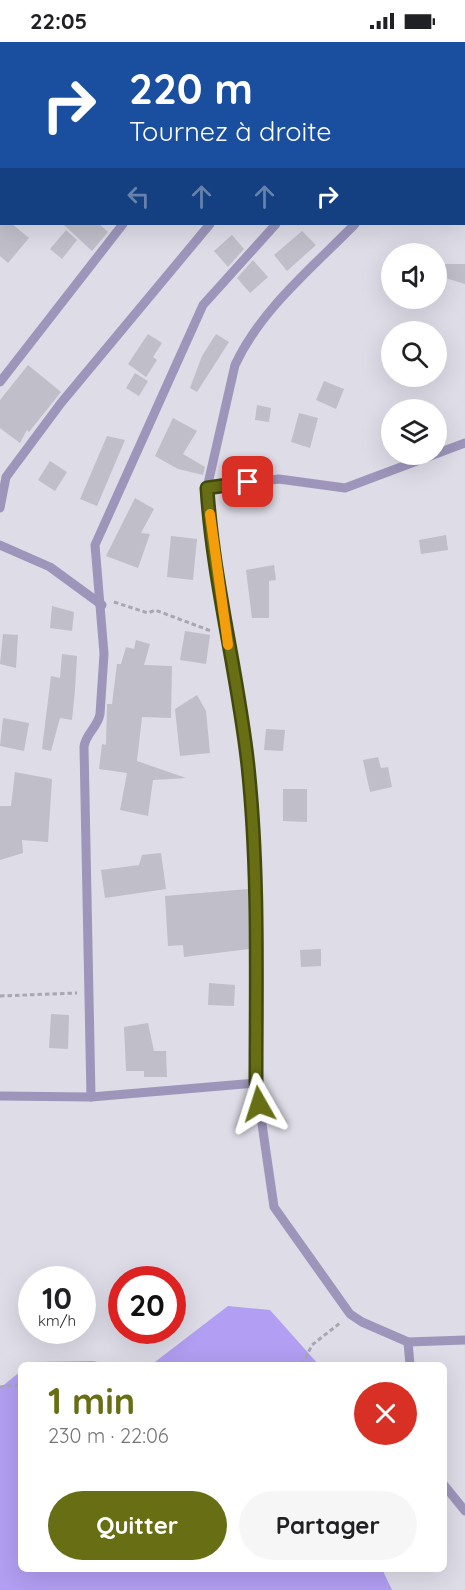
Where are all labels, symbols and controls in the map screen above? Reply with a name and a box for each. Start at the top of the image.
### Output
text: 22:05 [30,7,87,35]
text: 220 m [129,62,253,115]
icon: right [30,66,108,144]
text: Tournez à droite [129,114,332,148]
icon: left [122,180,155,213]
icon: ahead [185,180,218,213]
icon: ahead [248,180,281,213]
icon: right [311,180,344,213]
map controls [381,243,447,465]
button: sound [381,243,447,309]
button: search [381,321,447,387]
button: layers [381,399,447,465]
pin [222,456,273,507]
icon: arrive [231,465,264,498]
position arrow [227,1072,291,1136]
speed limit sign: 20 [108,1266,186,1344]
text: 10 [42,1279,72,1317]
text: km/h [38,1311,76,1330]
text: 1 min [48,1378,135,1423]
button: close [354,1382,417,1445]
text: 230 m · 22:06 [48,1423,169,1448]
button: Quitter [48,1491,227,1560]
button: Partager [239,1491,417,1560]

